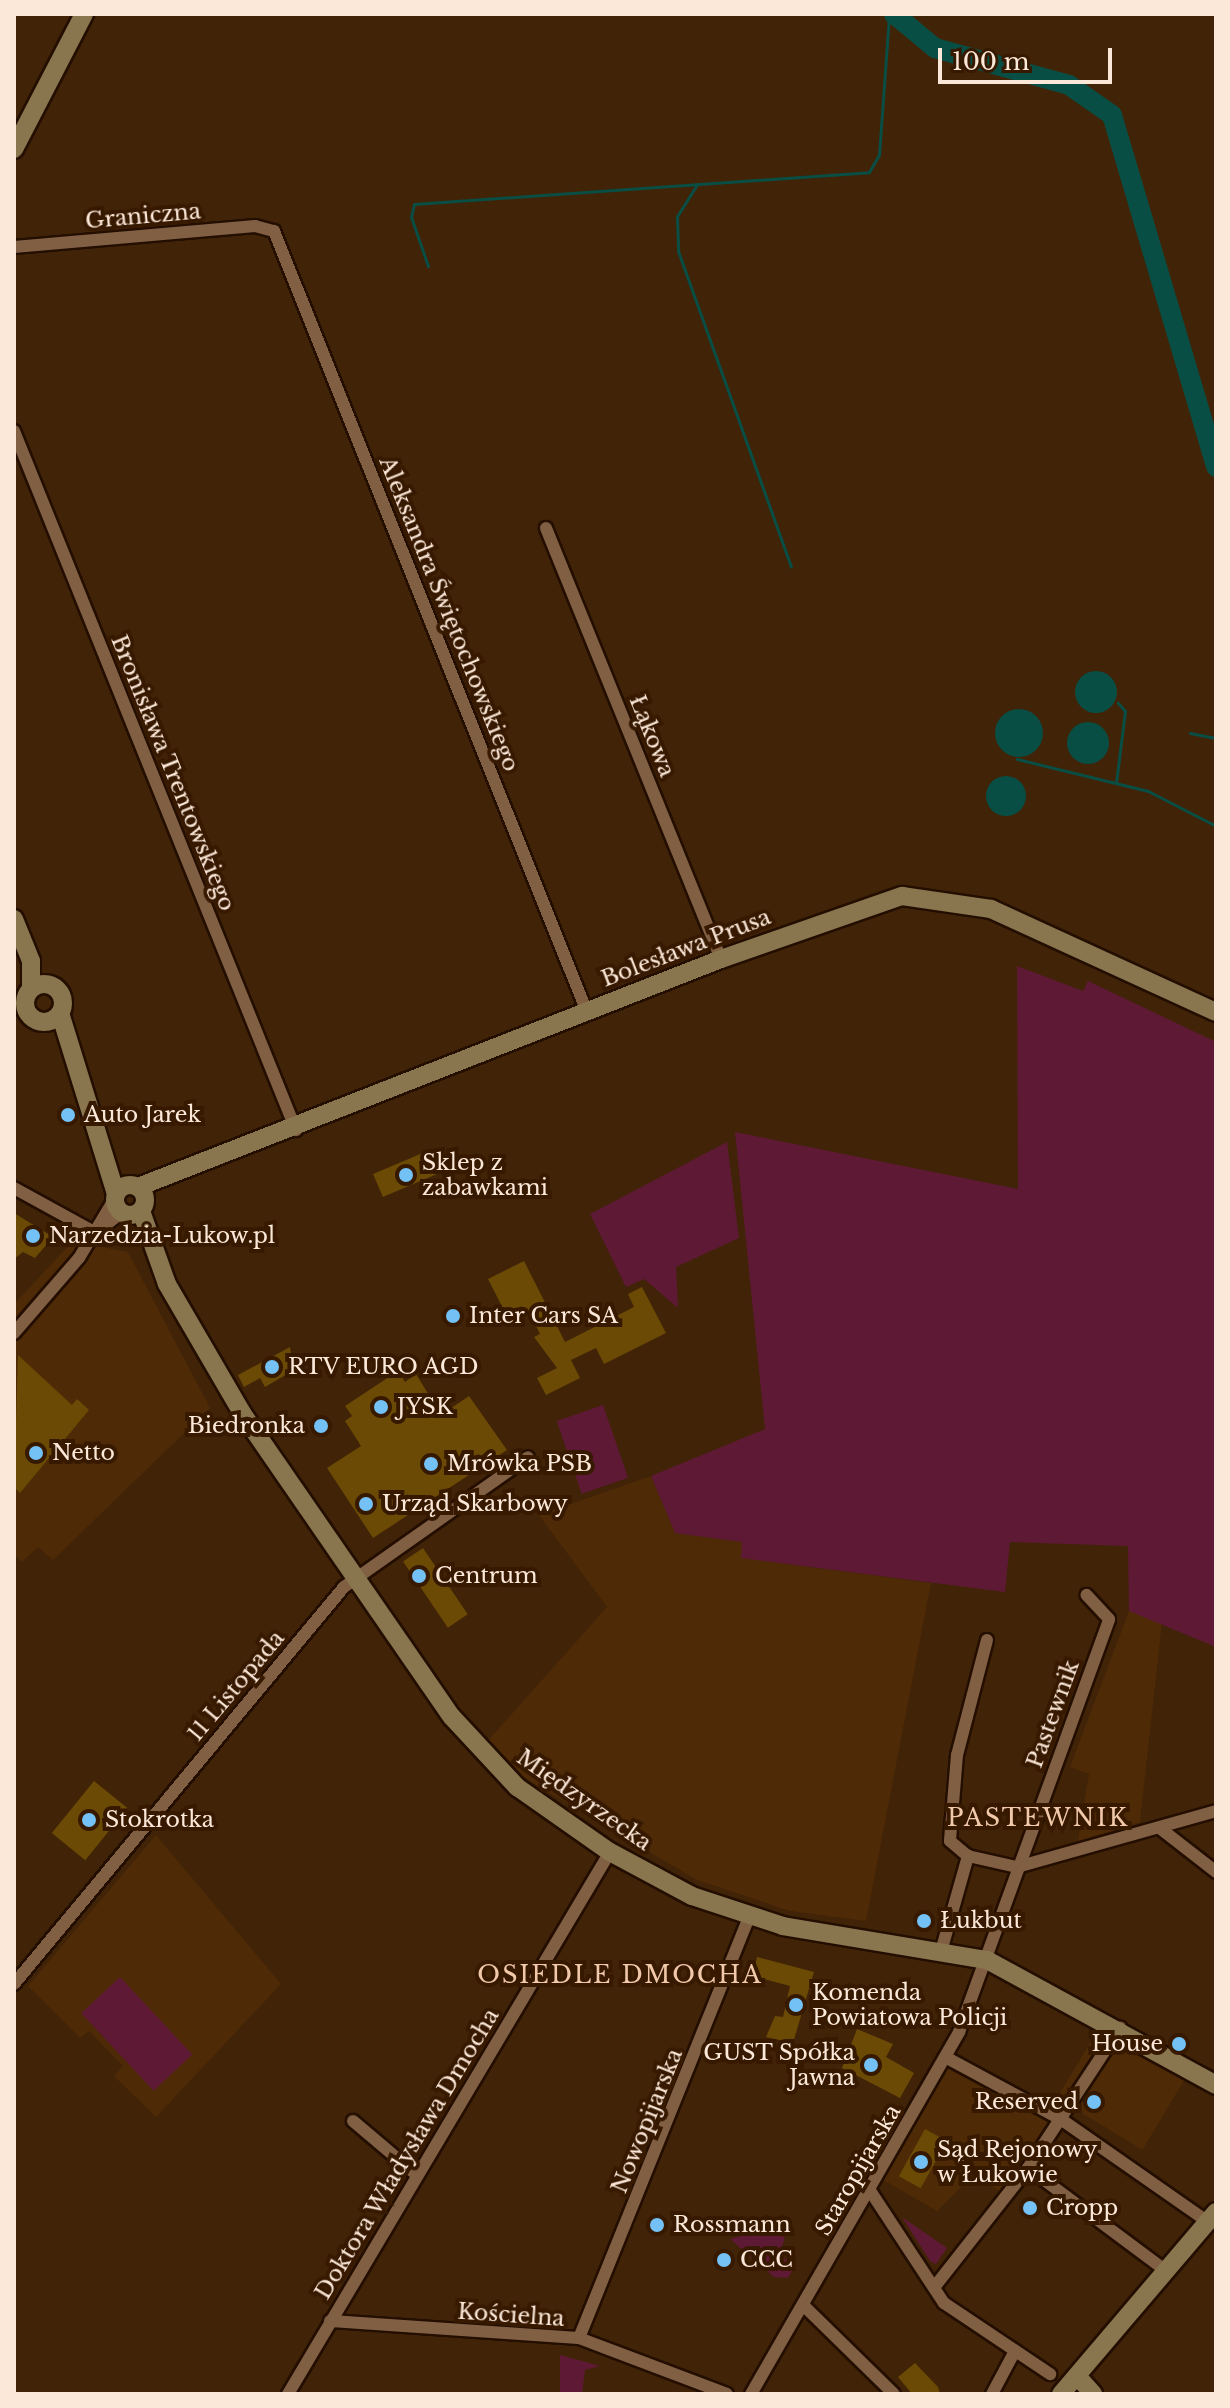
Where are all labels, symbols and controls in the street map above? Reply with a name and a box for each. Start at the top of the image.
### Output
scale bar [942,32,1116,82]
text: 100 m [952,47,1030,76]
street label: Graniczna [84,198,202,234]
street label: Aleksandra Świętochowskiego [374,453,524,775]
street label: Bronisława Trentowskiego [105,631,241,915]
street label: Łąkowa [624,691,680,781]
street label: Bolesława Prusa [597,904,775,992]
place label: Auto Jarek [84,1102,201,1128]
marker: Auto Jarek [59,1106,77,1124]
place label: Sklep z zabawkami [422,1149,548,1200]
marker: Sklep z zabawkami [397,1166,415,1184]
place label: Narzedzia-Lukow.pl [49,1223,275,1249]
marker: Narzedzia-Lukow.pl [24,1227,42,1245]
place label: Inter Cars SA [469,1303,618,1329]
marker: Inter Cars SA [444,1307,462,1325]
place label: RTV EURO AGD [288,1354,480,1380]
marker: RTV EURO AGD [263,1358,281,1376]
place label: JYSK [397,1394,453,1420]
marker: JYSK [372,1398,390,1416]
place label: Biedronka [188,1413,305,1439]
marker: Biedronka [312,1417,330,1435]
place label: Netto [52,1440,115,1466]
marker: Netto [27,1444,45,1462]
place label: Mrówka PSB [447,1451,592,1477]
marker: Mrówka PSB [422,1455,440,1473]
place label: Urząd Skarbowy [382,1491,568,1517]
marker: Urząd Skarbowy [357,1495,375,1513]
place label: Centrum [435,1563,538,1589]
marker: Centrum [410,1567,428,1585]
street label: 11 Listopada [182,1625,290,1747]
street label: Pastewnik [1021,1657,1085,1771]
street label: Międzyrzecka [512,1744,656,1856]
district label: PASTEWNIK [947,1804,1129,1832]
place label: Stokrotka [105,1807,214,1833]
marker: Stokrotka [80,1811,98,1829]
place label: Łukbut [940,1908,1022,1934]
marker: Łukbut [915,1912,933,1930]
district label: OSIEDLE DMOCHA [477,1961,763,1989]
place label: Komenda Powiatowa Policji [812,1979,1008,2030]
marker: Komenda Powiatowa Policji [787,1996,805,2014]
street label: Doktora Władysława Dmocha [309,2003,505,2305]
place label: House [1092,2031,1163,2057]
marker: House [1170,2035,1188,2053]
place label: GUST Spółka Jawna [703,2039,855,2090]
street label: Nowopijarska [606,2045,688,2197]
marker: GUST Spółka Jawna [862,2056,880,2074]
place label: Reserved [975,2089,1078,2115]
marker: Reserved [1085,2093,1103,2111]
street label: Staropijarska [810,2100,906,2240]
place label: Sąd Rejonowy w Łukowie [937,2136,1097,2188]
marker: Sąd Rejonowy w Łukowie [912,2153,930,2171]
place label: Cropp [1046,2195,1118,2221]
marker: Cropp [1021,2199,1039,2217]
place label: Rossmann [673,2212,791,2238]
marker: Rossmann [648,2216,666,2234]
place label: CCC [740,2247,793,2273]
marker: CCC [715,2251,733,2269]
street label: Kościelna [457,2298,565,2332]

